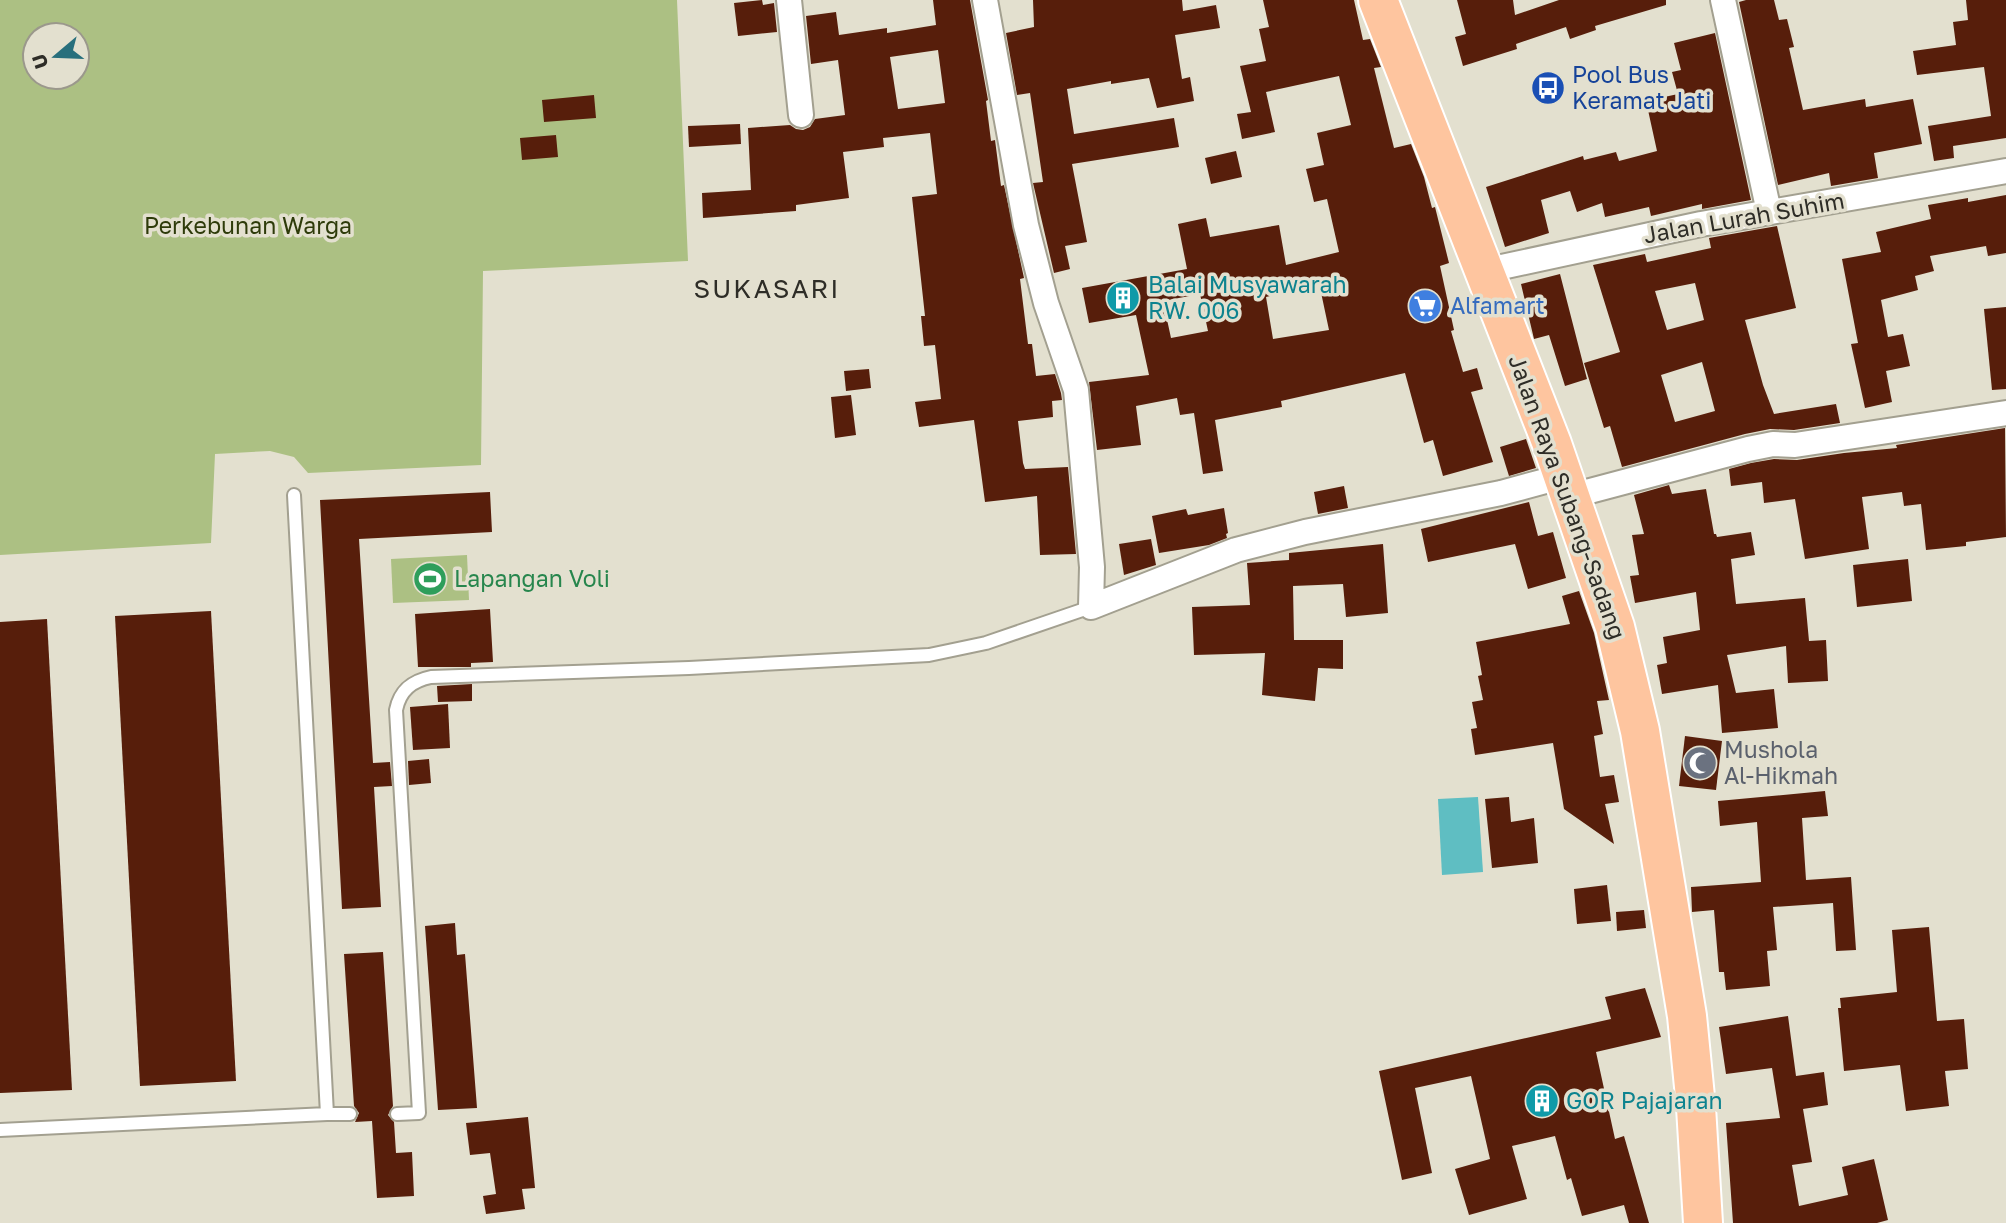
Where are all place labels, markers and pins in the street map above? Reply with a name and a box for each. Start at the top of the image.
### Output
place label: Pool Bus Keramat Jati [1572,60,1711,114]
bus stop icon: Pool Bus Keramat Jati [1529,69,1567,107]
place label: Balai Musyawarah RW. 006 [1148,270,1347,324]
building icon: Balai Musyawarah RW. 006 [1104,279,1142,317]
supermarket icon: Alfamart [1406,287,1444,325]
place label: Alfamart [1450,291,1545,319]
sports icon: Lapangan Voli [411,560,449,598]
place label: Lapangan Voli [454,564,610,592]
place label: Mushola Al-Hikmah [1724,735,1838,789]
mosque icon: Mushola Al-Hikmah [1681,744,1719,782]
building icon: GOR Pajajaran [1523,1082,1561,1120]
place label: GOR Pajajaran [1566,1086,1723,1114]

